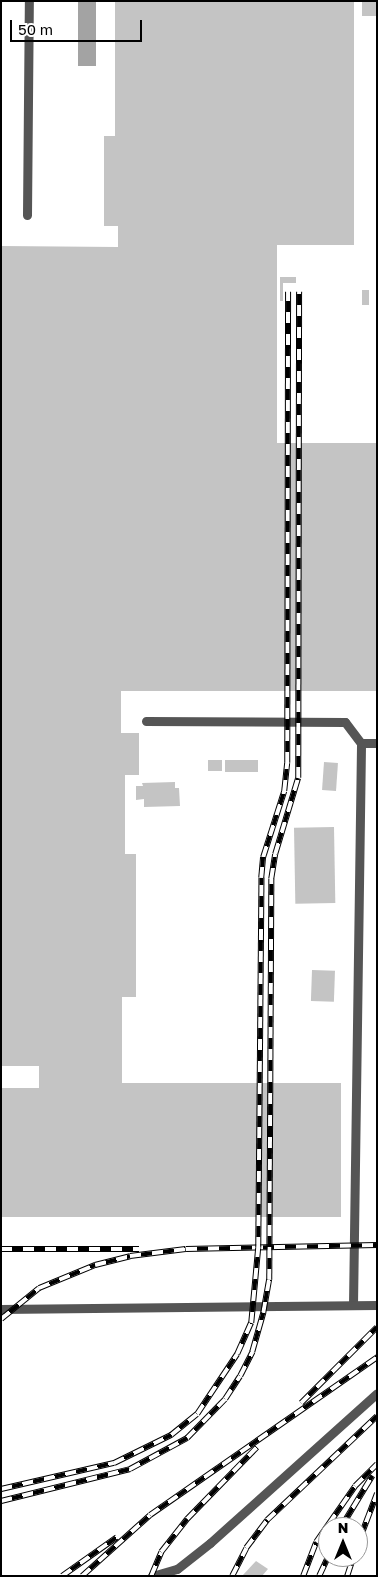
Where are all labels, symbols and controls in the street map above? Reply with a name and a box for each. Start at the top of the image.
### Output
scale bar [12,10,145,42]
text: 50 m [18,20,53,38]
north arrow [318,1517,368,1567]
text: N [338,1519,348,1536]

